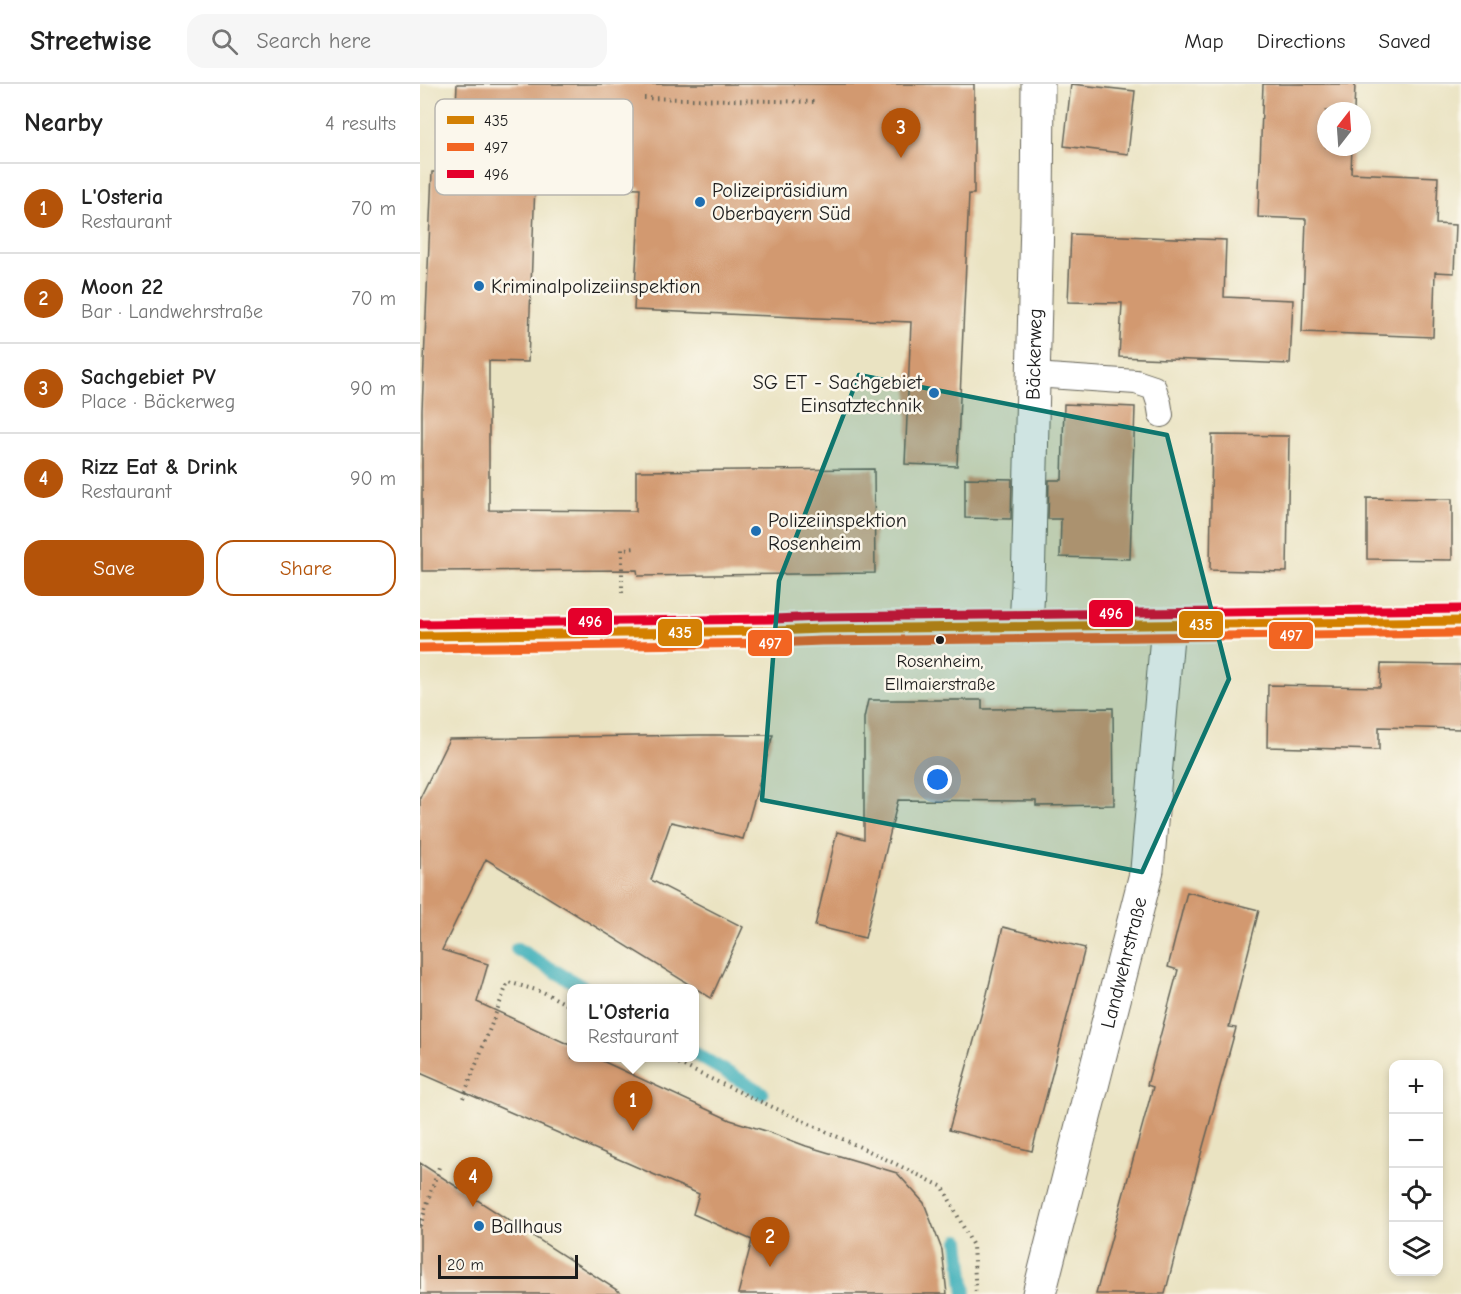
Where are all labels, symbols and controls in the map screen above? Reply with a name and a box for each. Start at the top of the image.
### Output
search box [187,14,607,68]
text: Streetwise [30,25,151,57]
icon: search [208,25,241,58]
text: Search here [256,28,371,54]
text: Map [1184,29,1224,53]
text: Directions [1257,29,1346,53]
text: Saved [1379,29,1431,53]
legend [435,99,633,195]
north arrow [1317,102,1371,156]
text: Nearby [24,108,103,138]
pin: 3 [882,109,920,158]
text: 4 results [325,112,396,135]
text: 435 [484,112,509,130]
text: 497 [484,139,508,157]
text: 496 [484,166,509,184]
place label: Polizeipräsidium Oberbayern Süd [712,179,851,225]
text: L'Osteria [81,184,163,210]
marker: Polizeipräsidium Oberbayern Süd [693,195,707,209]
text: 1 [40,197,47,220]
text: 70 m [351,197,396,220]
text: Restaurant [81,210,171,233]
text: Moon 22 [81,274,163,300]
place label: Kriminalpolizeiinspektion [491,275,701,298]
marker: Kriminalpolizeiinspektion [472,279,486,293]
text: 2 [39,287,48,310]
text: 70 m [351,287,396,310]
text: Bar · Landwehrstraße [81,300,263,323]
street label: Bäckerweg [1022,308,1047,400]
text: Sachgebiet PV [81,364,216,390]
place label: SG ET - Sachgebiet Einsatztechnik [753,371,923,417]
text: 3 [39,377,48,400]
text: 90 m [350,377,396,400]
marker: SG ET - Sachgebiet Einsatztechnik [927,386,941,400]
text: Place · Bäckerweg [81,390,235,413]
text: Rizz Eat & Drink [81,454,237,480]
text: 4 [39,467,48,490]
text: 90 m [350,467,396,490]
text: Restaurant [81,480,171,503]
place label: Polizeiinspektion Rosenheim [768,509,907,555]
marker: Polizeiinspektion Rosenheim [749,524,763,538]
button: Save [24,540,204,596]
button: Share [216,540,396,596]
line badge: 496 [1088,599,1134,628]
text: 496 [1099,605,1123,623]
line badge: 496 [567,607,613,636]
line badge: 435 [1178,610,1224,639]
text: 496 [578,613,602,631]
text: 435 [1189,616,1213,634]
line badge: 435 [657,618,703,647]
line badge: 497 [1268,621,1314,650]
text: 435 [668,624,692,642]
text: 497 [1279,627,1303,645]
line badge: 497 [747,629,793,657]
marker: Rosenheim, Ellmaierstraße [934,634,946,646]
text: 497 [758,635,782,653]
place label: Rosenheim, Ellmaierstraße [885,651,995,695]
your location [923,765,952,794]
street label: Landwehrstraße [1096,895,1152,1031]
popup [567,984,699,1062]
text: L'Osteria [588,999,670,1025]
text: Restaurant [588,1025,678,1048]
map controls [1389,1060,1443,1276]
button: + [1389,1060,1443,1114]
pin: 1 [614,1082,652,1131]
button: − [1389,1114,1443,1168]
pin: 4 [454,1158,492,1207]
button: locate [1389,1168,1443,1222]
place label: Ballhaus [491,1215,562,1238]
pin: 2 [750,1218,790,1267]
marker: Ballhaus [472,1219,486,1233]
button: layers [1389,1222,1443,1276]
scale bar [438,1252,578,1280]
text: 20 m [447,1256,484,1274]

